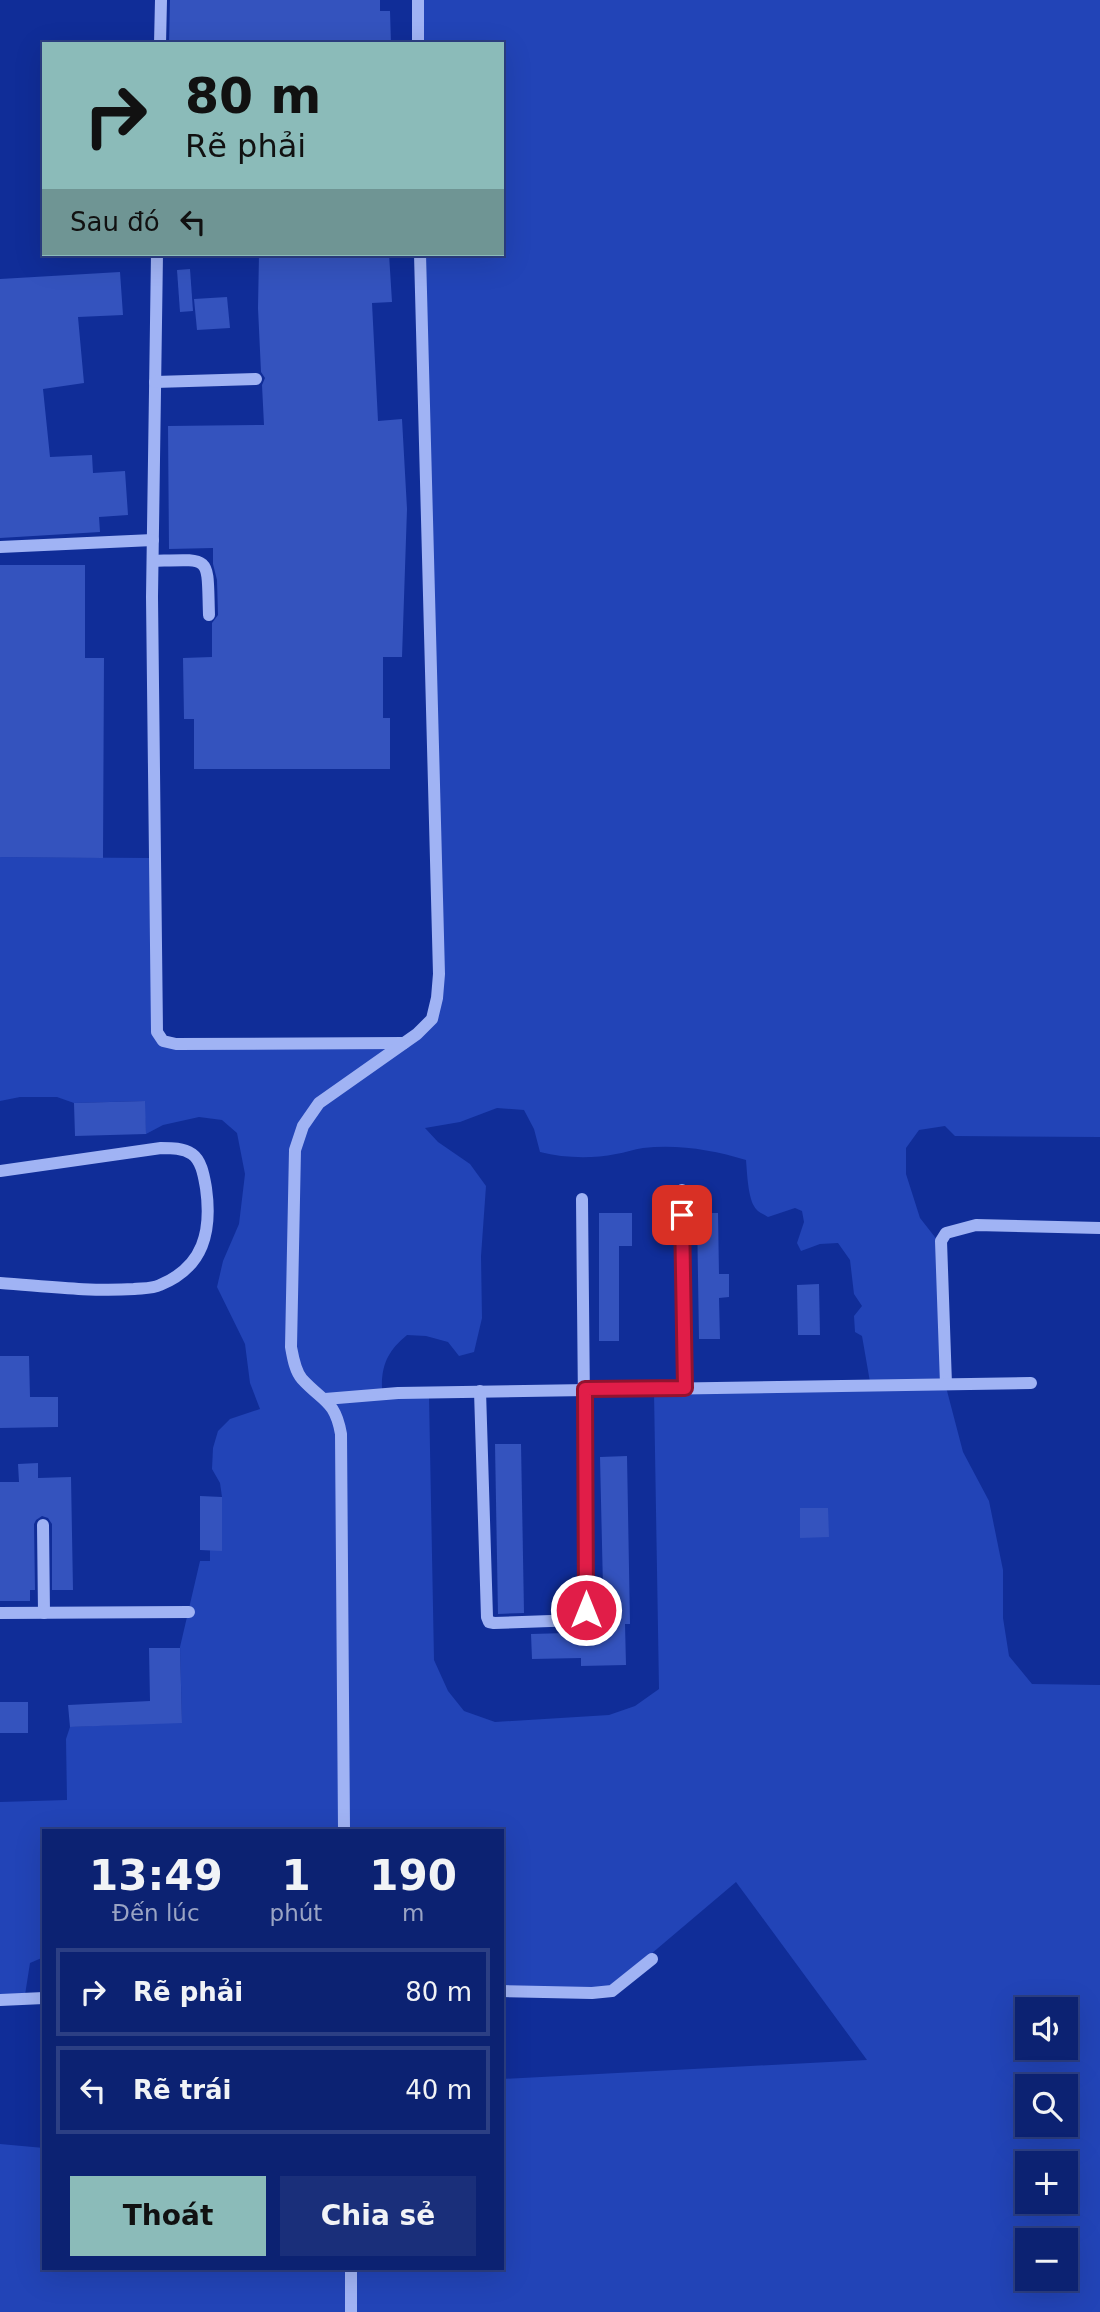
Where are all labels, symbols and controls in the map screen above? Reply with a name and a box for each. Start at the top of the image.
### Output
text: 80 m [185,68,321,125]
icon: right [70,70,161,161]
text: Rẽ phải [185,127,306,165]
icon: left [174,203,212,241]
text: Sau đó [70,207,160,237]
pin [652,1185,712,1245]
icon: arrive [663,1196,701,1234]
position arrow [549,1573,623,1647]
text: 13:49 [89,1851,223,1900]
text: 1 [281,1851,311,1900]
text: 190 [369,1851,457,1900]
text: Đến lúc [112,1900,200,1926]
text: phút [270,1900,322,1926]
text: m [402,1900,424,1926]
icon: right [74,1973,112,2011]
text: Rẽ phải [133,1977,243,2007]
text: 80 m [405,1977,472,2007]
map controls [1015,1997,1078,2291]
button: sound [1015,1997,1078,2060]
icon: left [74,2071,112,2109]
button: search [1015,2074,1078,2137]
text: Rẽ trái [133,2075,231,2105]
text: 40 m [405,2075,472,2105]
button: + [1015,2151,1078,2214]
button: Thoát [70,2176,266,2256]
button: Chia sẻ [280,2176,476,2256]
button: − [1015,2228,1078,2291]

